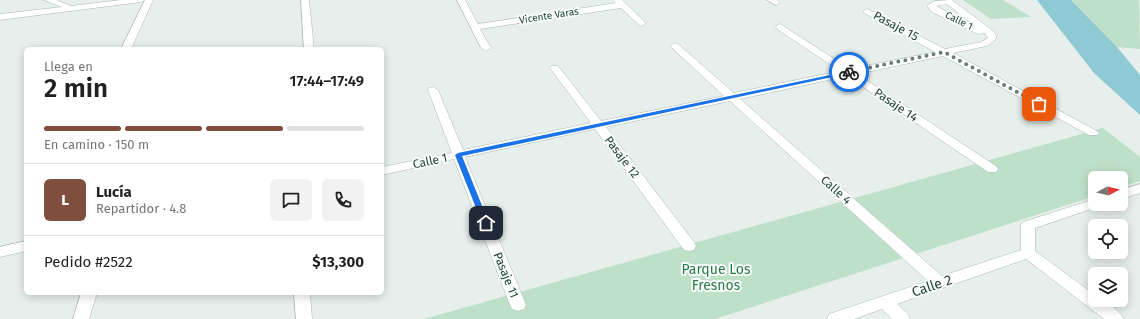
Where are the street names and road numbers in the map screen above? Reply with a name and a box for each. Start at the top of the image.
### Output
street label: Vicente Varas [518,5,580,27]
street label: Pasaje 15 [871,8,921,44]
street label: Calle 1 [943,9,975,33]
street label: Pasaje 14 [872,85,921,125]
street label: Pasaje 12 [602,133,642,181]
street label: Calle 1 [411,151,449,171]
street label: Calle 4 [818,173,855,208]
street label: Pasaje 11 [491,250,521,300]
street label: Calle 2 [910,271,954,301]

